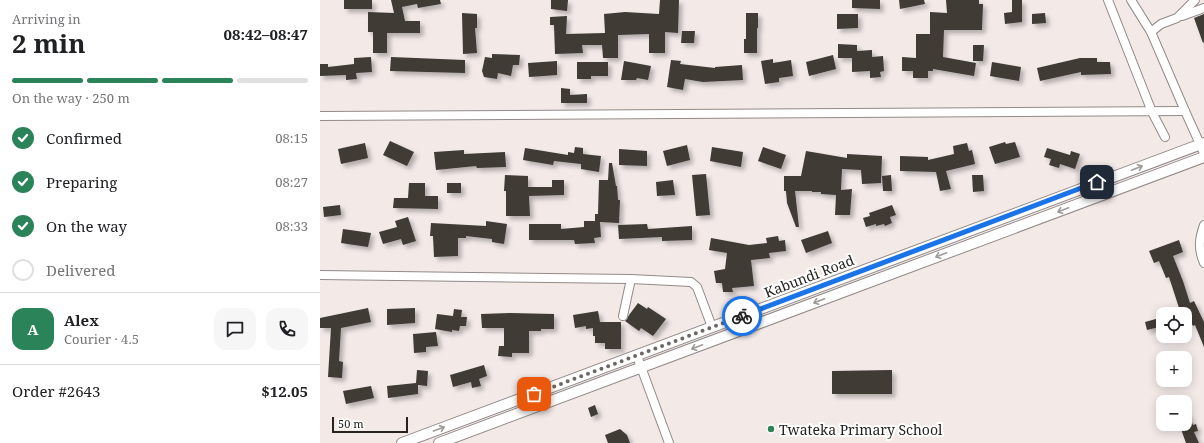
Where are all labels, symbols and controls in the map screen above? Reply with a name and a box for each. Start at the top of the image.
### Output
text: Arriving in [12,10,81,28]
text: 08:42–08:47 [224,24,308,44]
text: 2 min [12,25,86,61]
text: On the way · 250 m [12,89,130,107]
icon: check [12,127,34,149]
text: Confirmed [46,128,122,148]
text: 08:15 [275,129,308,147]
one-way arrow [1131,163,1143,171]
pin [1080,165,1114,199]
icon: check [12,171,34,193]
icon: home [1086,171,1108,193]
text: Preparing [46,172,117,192]
text: 08:27 [275,173,308,191]
one-way arrow [1057,206,1069,214]
icon: check [12,215,34,237]
text: On the way [46,216,127,236]
text: 08:33 [275,217,308,235]
street label: Kabundi Road [761,250,857,302]
one-way arrow [935,252,947,260]
text: Delivered [46,260,115,280]
courier [722,296,762,336]
one-way arrow [813,298,826,305]
icon: bike [731,305,753,327]
map controls [1156,307,1192,431]
button: locate [1156,307,1192,343]
button: chat [214,308,256,350]
button: phone [266,308,308,350]
text: Alex [64,310,99,330]
text: A [27,319,39,339]
text: Courier · 4.5 [64,330,139,348]
one-way arrow [692,343,704,351]
button: + [1156,351,1192,387]
pin [517,377,551,411]
text: Order #2643 [12,381,100,401]
text: $12.05 [261,381,308,401]
icon: bag [523,383,545,405]
button: − [1156,395,1192,431]
scale bar [332,415,408,434]
text: 50 m [338,416,364,431]
place label: Twateka Primary School [779,420,943,439]
marker: Twateka Primary School [766,424,776,434]
one-way arrow [432,425,444,433]

